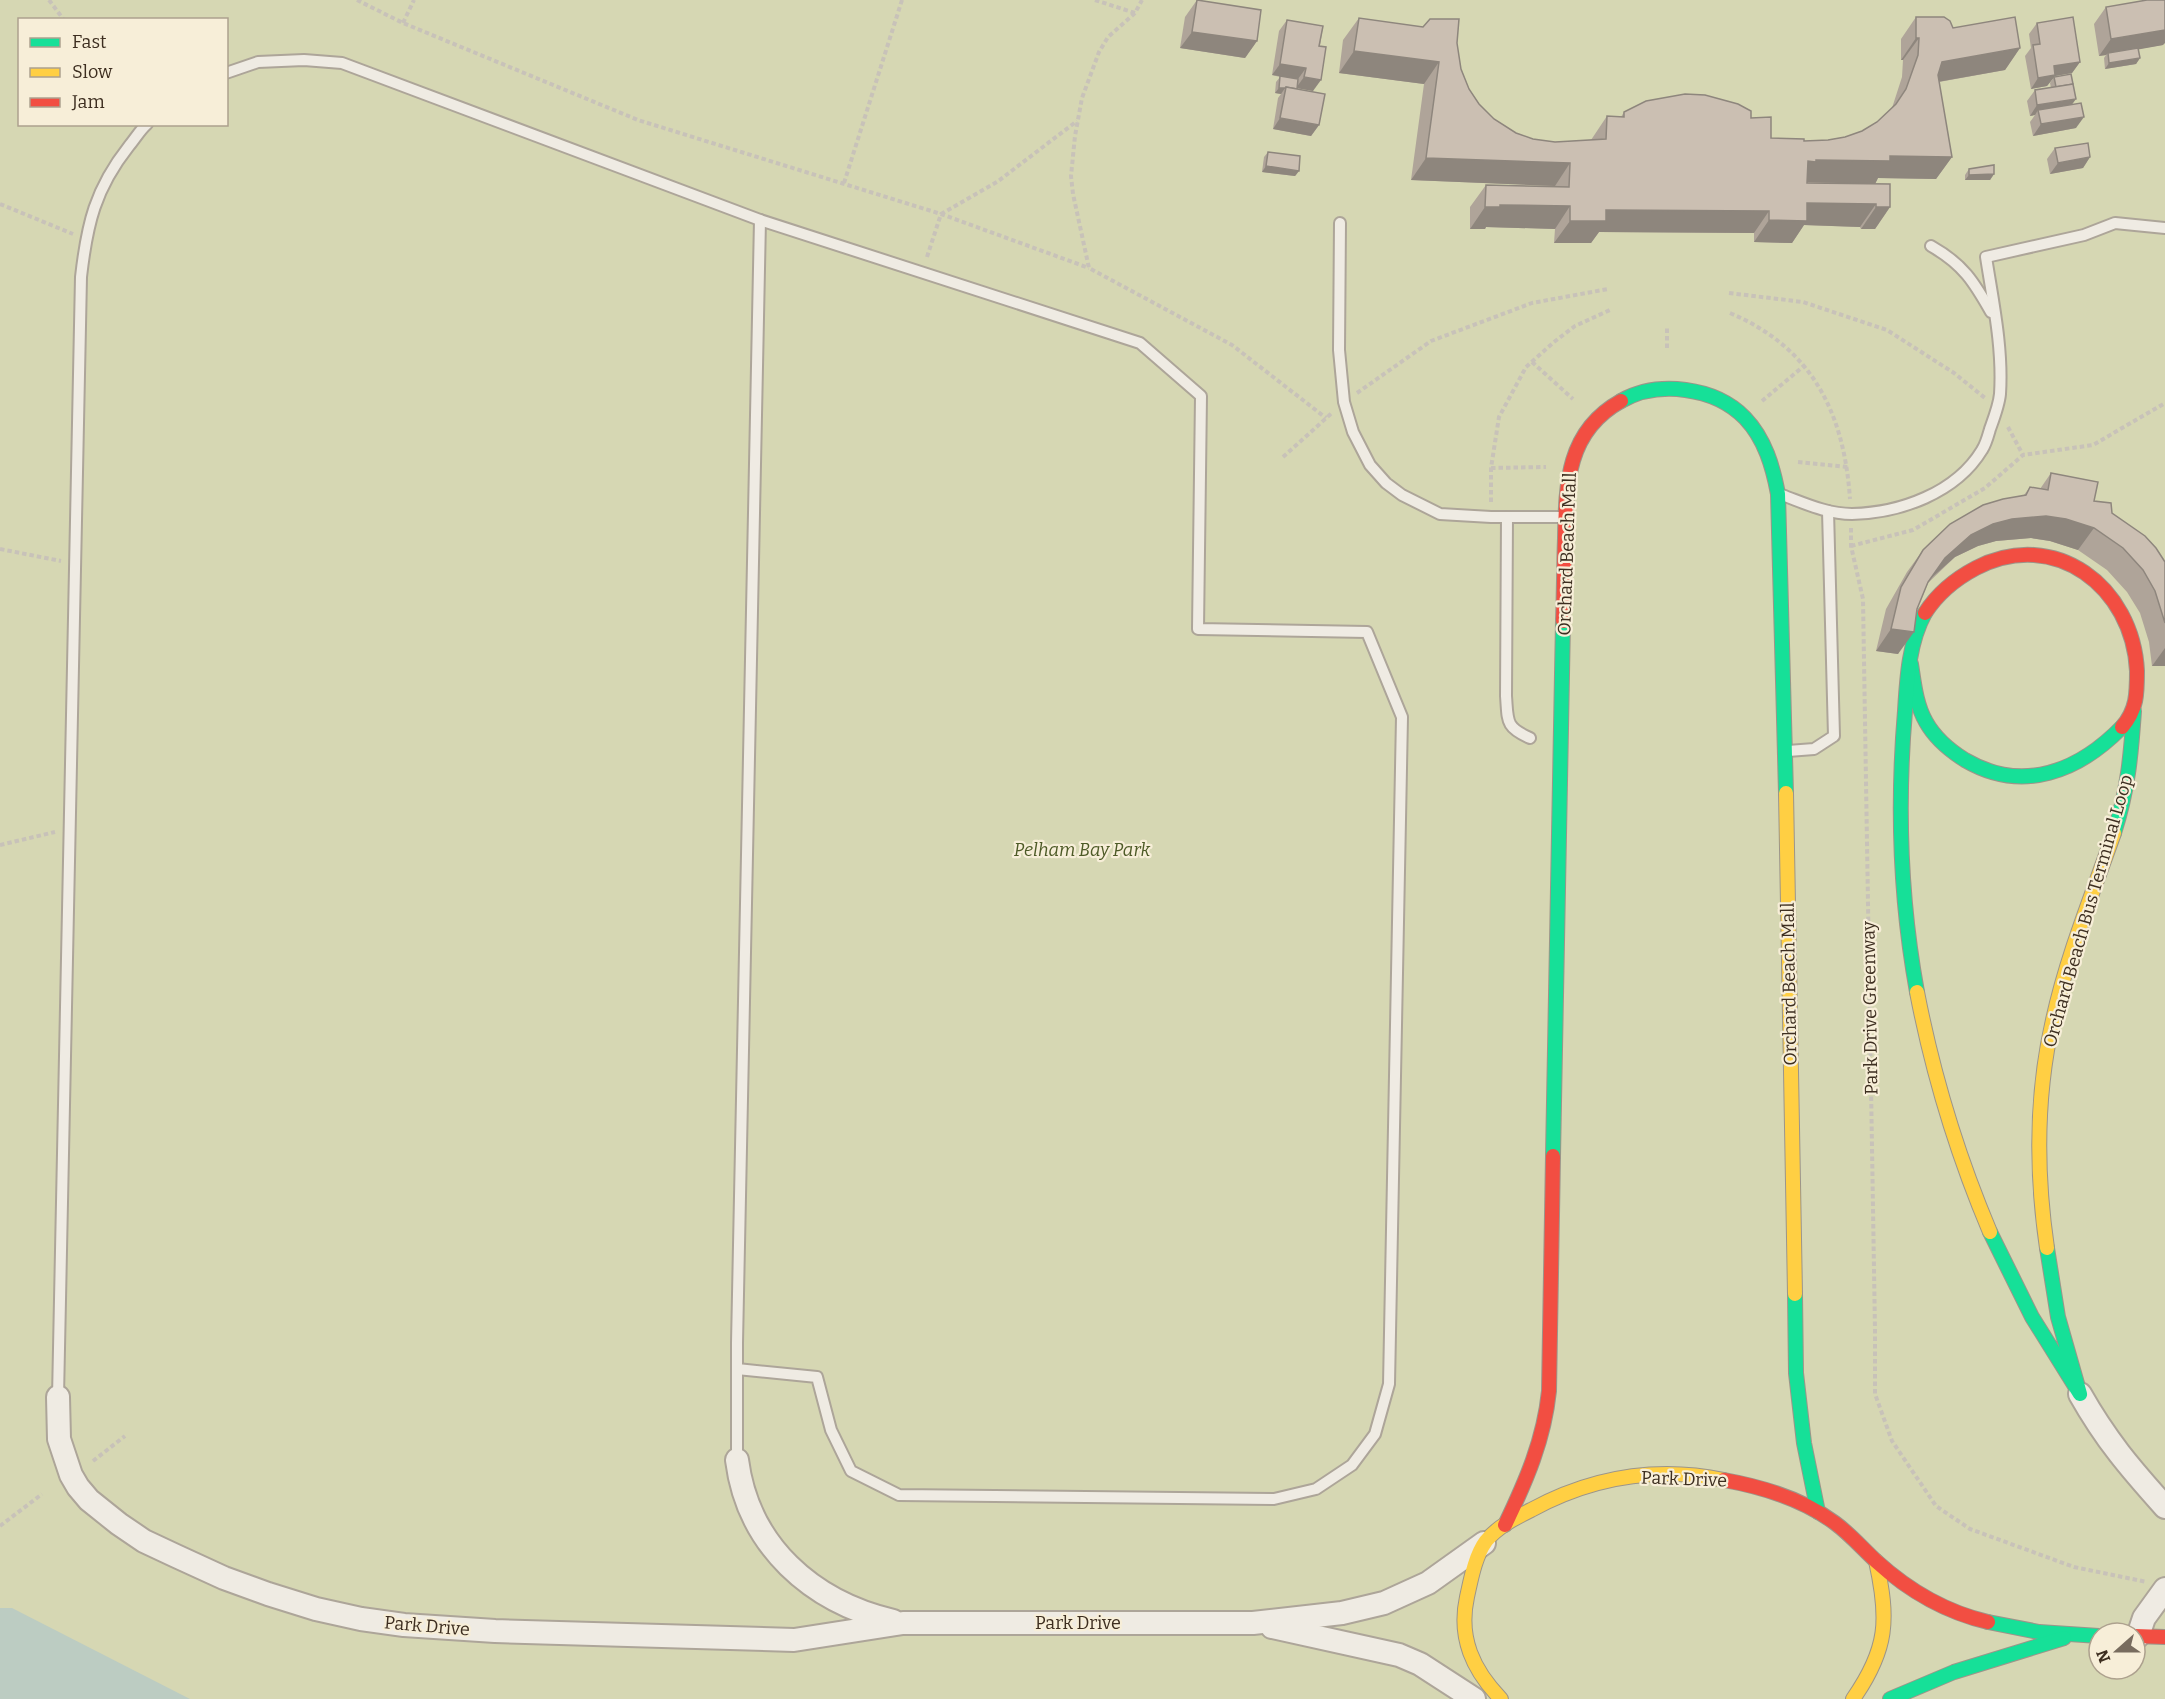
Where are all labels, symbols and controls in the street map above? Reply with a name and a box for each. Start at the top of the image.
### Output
legend [18,18,228,126]
text: Fast [72,31,107,53]
text: Slow [72,61,113,83]
text: Jam [71,91,105,113]
street label: Orchard Beach Mall [1553,472,1581,636]
street label: Orchard Beach Bus Terminal Loop [2038,772,2138,1050]
park label: Pelham Bay Park [1014,839,1151,861]
street label: Orchard Beach Mall [1777,902,1801,1066]
street label: Park Drive Greenway [1857,920,1883,1095]
street label: Park Drive [1641,1467,1727,1491]
street label: Park Drive [383,1611,471,1641]
street label: Park Drive [1035,1612,1121,1634]
north arrow [2087,1621,2147,1681]
text: N [2092,1647,2115,1665]

